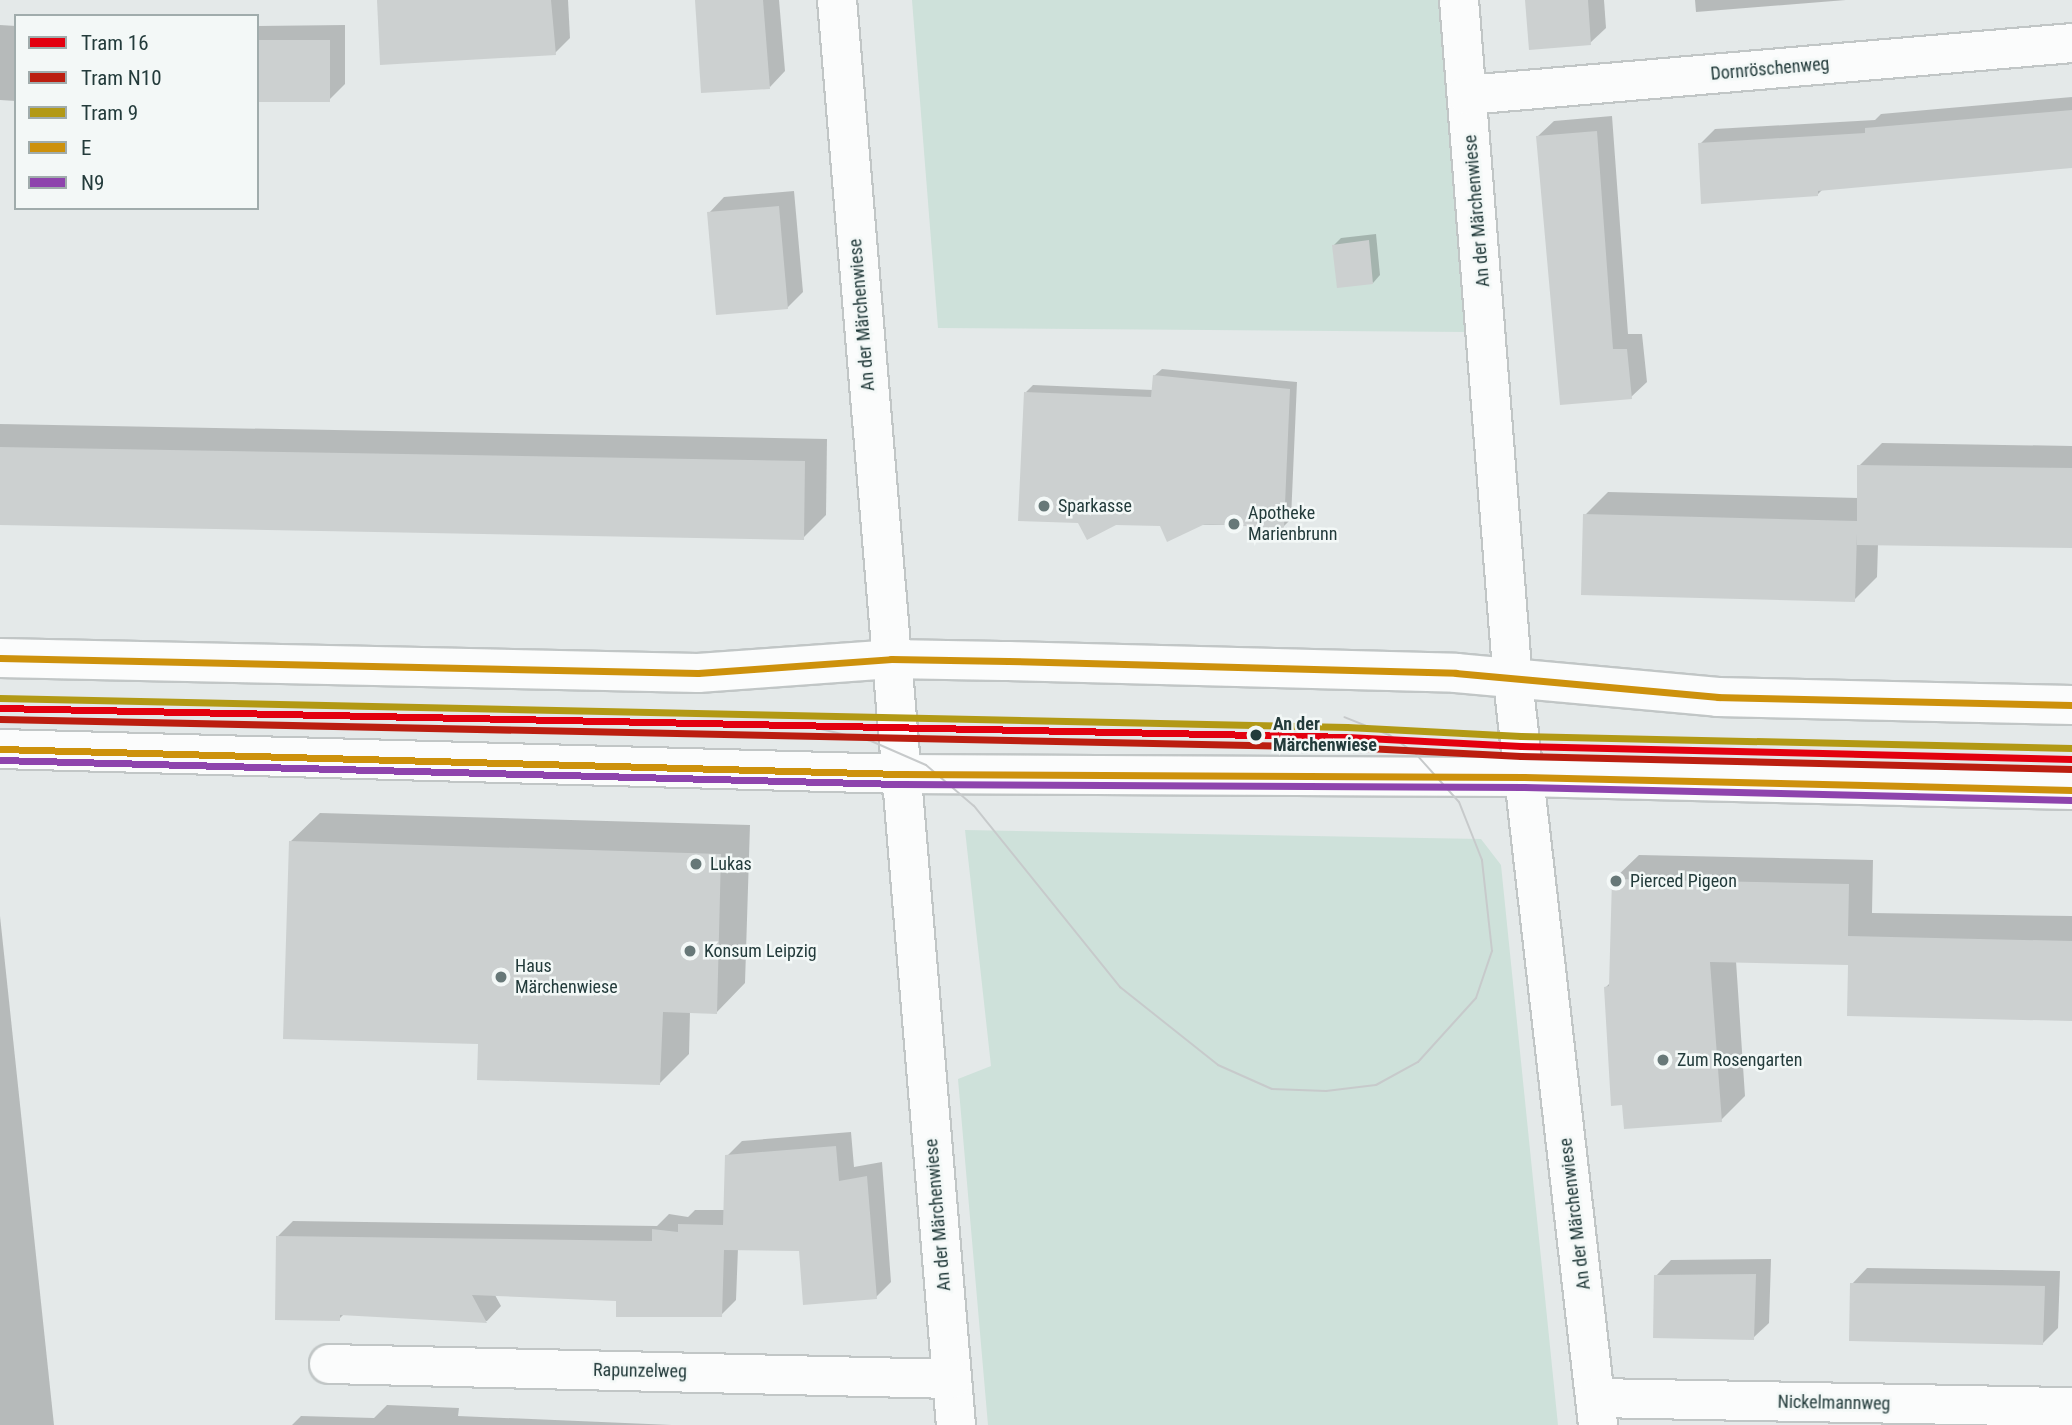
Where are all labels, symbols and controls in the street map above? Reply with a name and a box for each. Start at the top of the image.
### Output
legend [14,14,259,210]
text: Tram 16 [81,31,149,55]
street label: Dornröschenweg [1710,53,1830,85]
text: Tram N10 [81,66,162,90]
text: Tram 9 [81,101,138,125]
street label: An der Märchenwiese [1460,134,1494,288]
text: E [81,136,91,160]
text: N9 [81,171,104,195]
street label: An der Märchenwiese [845,238,879,392]
place label: Sparkasse [1058,495,1132,517]
marker: Sparkasse [1036,498,1052,514]
place label: Apotheke Marienbrunn [1248,503,1337,546]
marker: Apotheke Marienbrunn [1226,516,1242,532]
place label: An der Märchenwiese [1273,714,1377,756]
marker: An der Märchenwiese [1245,724,1267,746]
place label: Lukas [710,853,752,875]
marker: Lukas [688,856,704,872]
place label: Pierced Pigeon [1630,870,1737,892]
marker: Pierced Pigeon [1608,873,1624,889]
place label: Konsum Leipzig [704,940,817,962]
marker: Konsum Leipzig [682,943,698,959]
place label: Haus Märchenwiese [515,956,618,998]
marker: Haus Märchenwiese [493,969,509,985]
place label: Zum Rosengarten [1677,1049,1802,1071]
marker: Zum Rosengarten [1655,1052,1671,1068]
street label: An der Märchenwiese [1555,1137,1595,1291]
street label: An der Märchenwiese [921,1138,955,1292]
street label: Rapunzelweg [593,1359,687,1383]
street label: Nickelmannweg [1777,1391,1891,1415]

